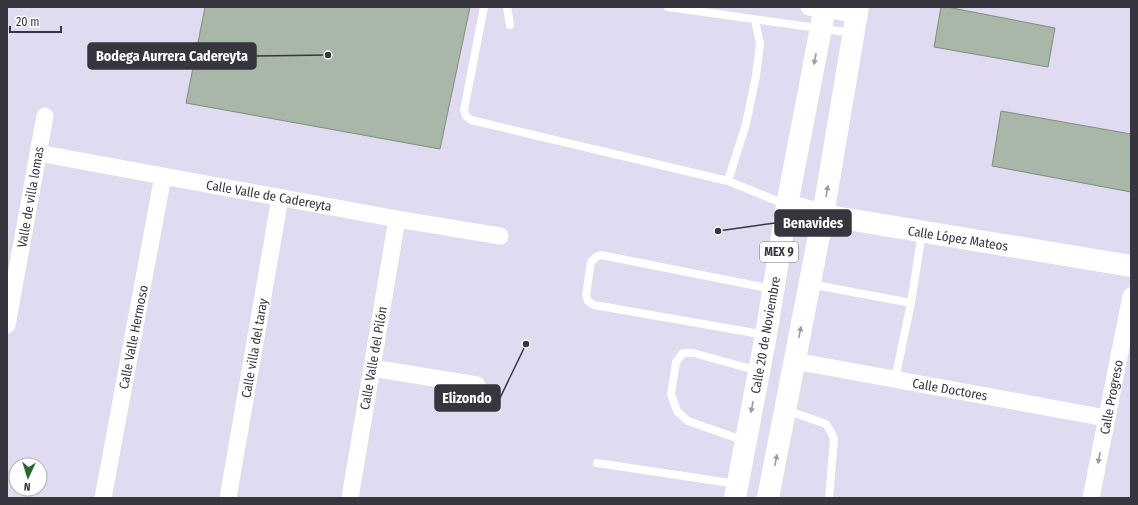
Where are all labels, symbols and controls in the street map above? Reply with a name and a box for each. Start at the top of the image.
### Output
scale bar [10,8,61,34]
text: 20 m [16,15,40,29]
callout: Bodega Aurrera Cadereyta [88,43,256,69]
text: Bodega Aurrera Cadereyta [96,48,248,65]
one-way arrow [812,53,818,65]
street label: Valle de villa lomas [14,145,47,249]
street label: Calle Valle de Cadereyta [205,177,333,214]
one-way arrow [824,184,830,197]
callout: Benavides [775,210,851,236]
text: Benavides [783,215,843,232]
street label: Calle López Mateos [907,223,1010,254]
road number: MEX 9 [760,242,798,262]
street label: Calle 20 de Noviembre [748,275,783,395]
street label: Calle Valle Hermoso [116,284,151,390]
street label: Calle villa del taray [238,297,271,399]
street label: Calle Valle del Pilón [357,305,390,411]
one-way arrow [797,326,803,338]
street label: Calle Progreso [1097,358,1126,436]
street label: Calle Doctores [911,376,989,404]
callout: Elizondo [435,385,500,411]
text: Elizondo [442,390,492,407]
one-way arrow [749,401,755,413]
one-way arrow [1096,452,1102,464]
one-way arrow [773,454,779,466]
north arrow [8,457,48,497]
text: N [24,480,31,493]

